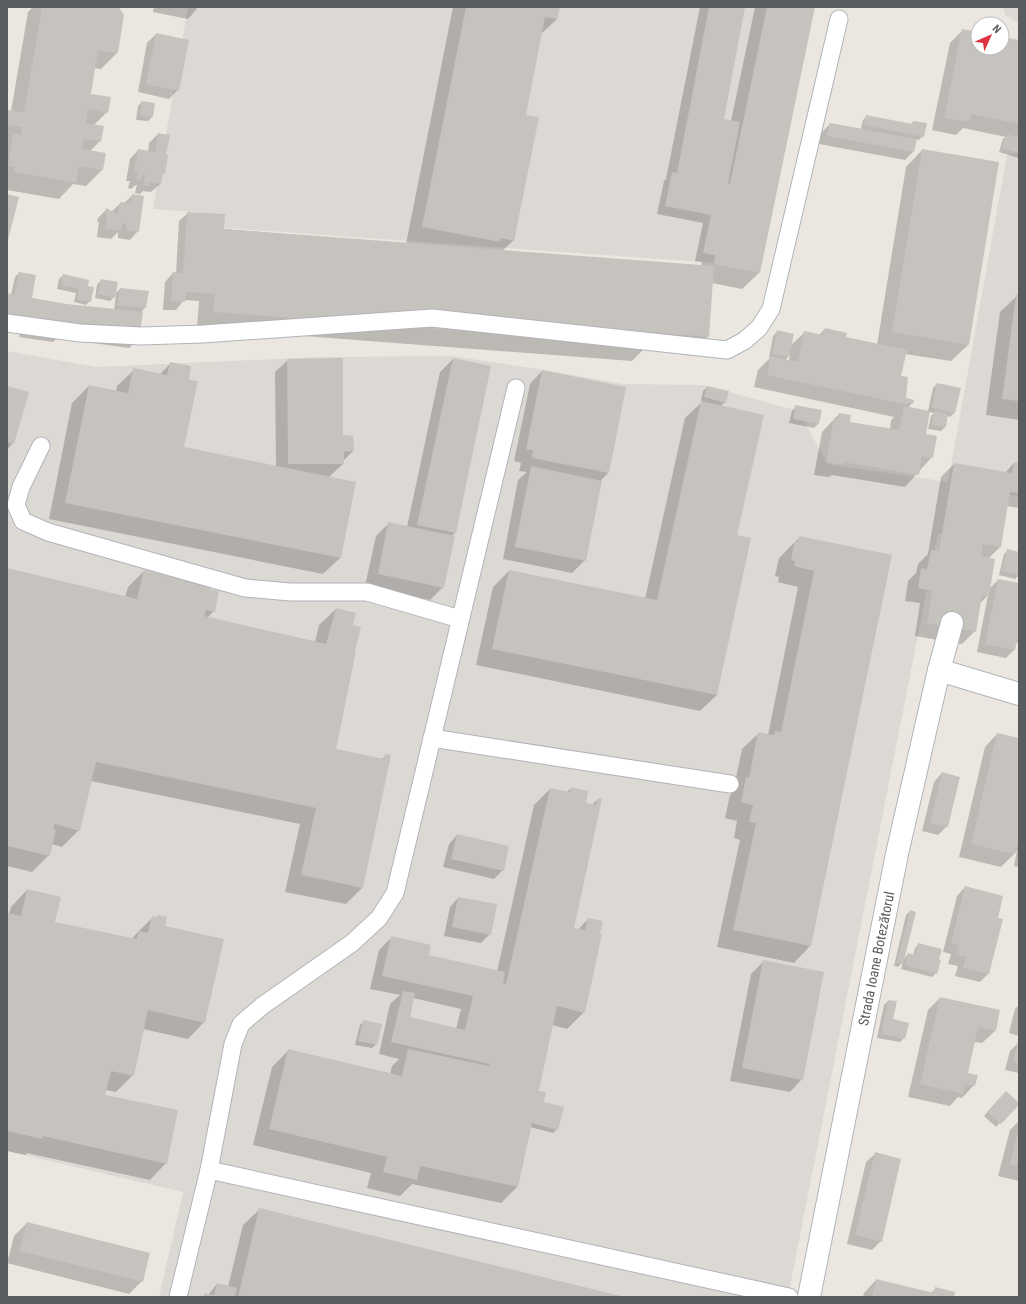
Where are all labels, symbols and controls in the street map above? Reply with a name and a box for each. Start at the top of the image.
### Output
north arrow [970,16,1010,56]
text: N [990,22,1004,36]
street label: Strada Ioane Botezătorul [855,890,897,1027]

